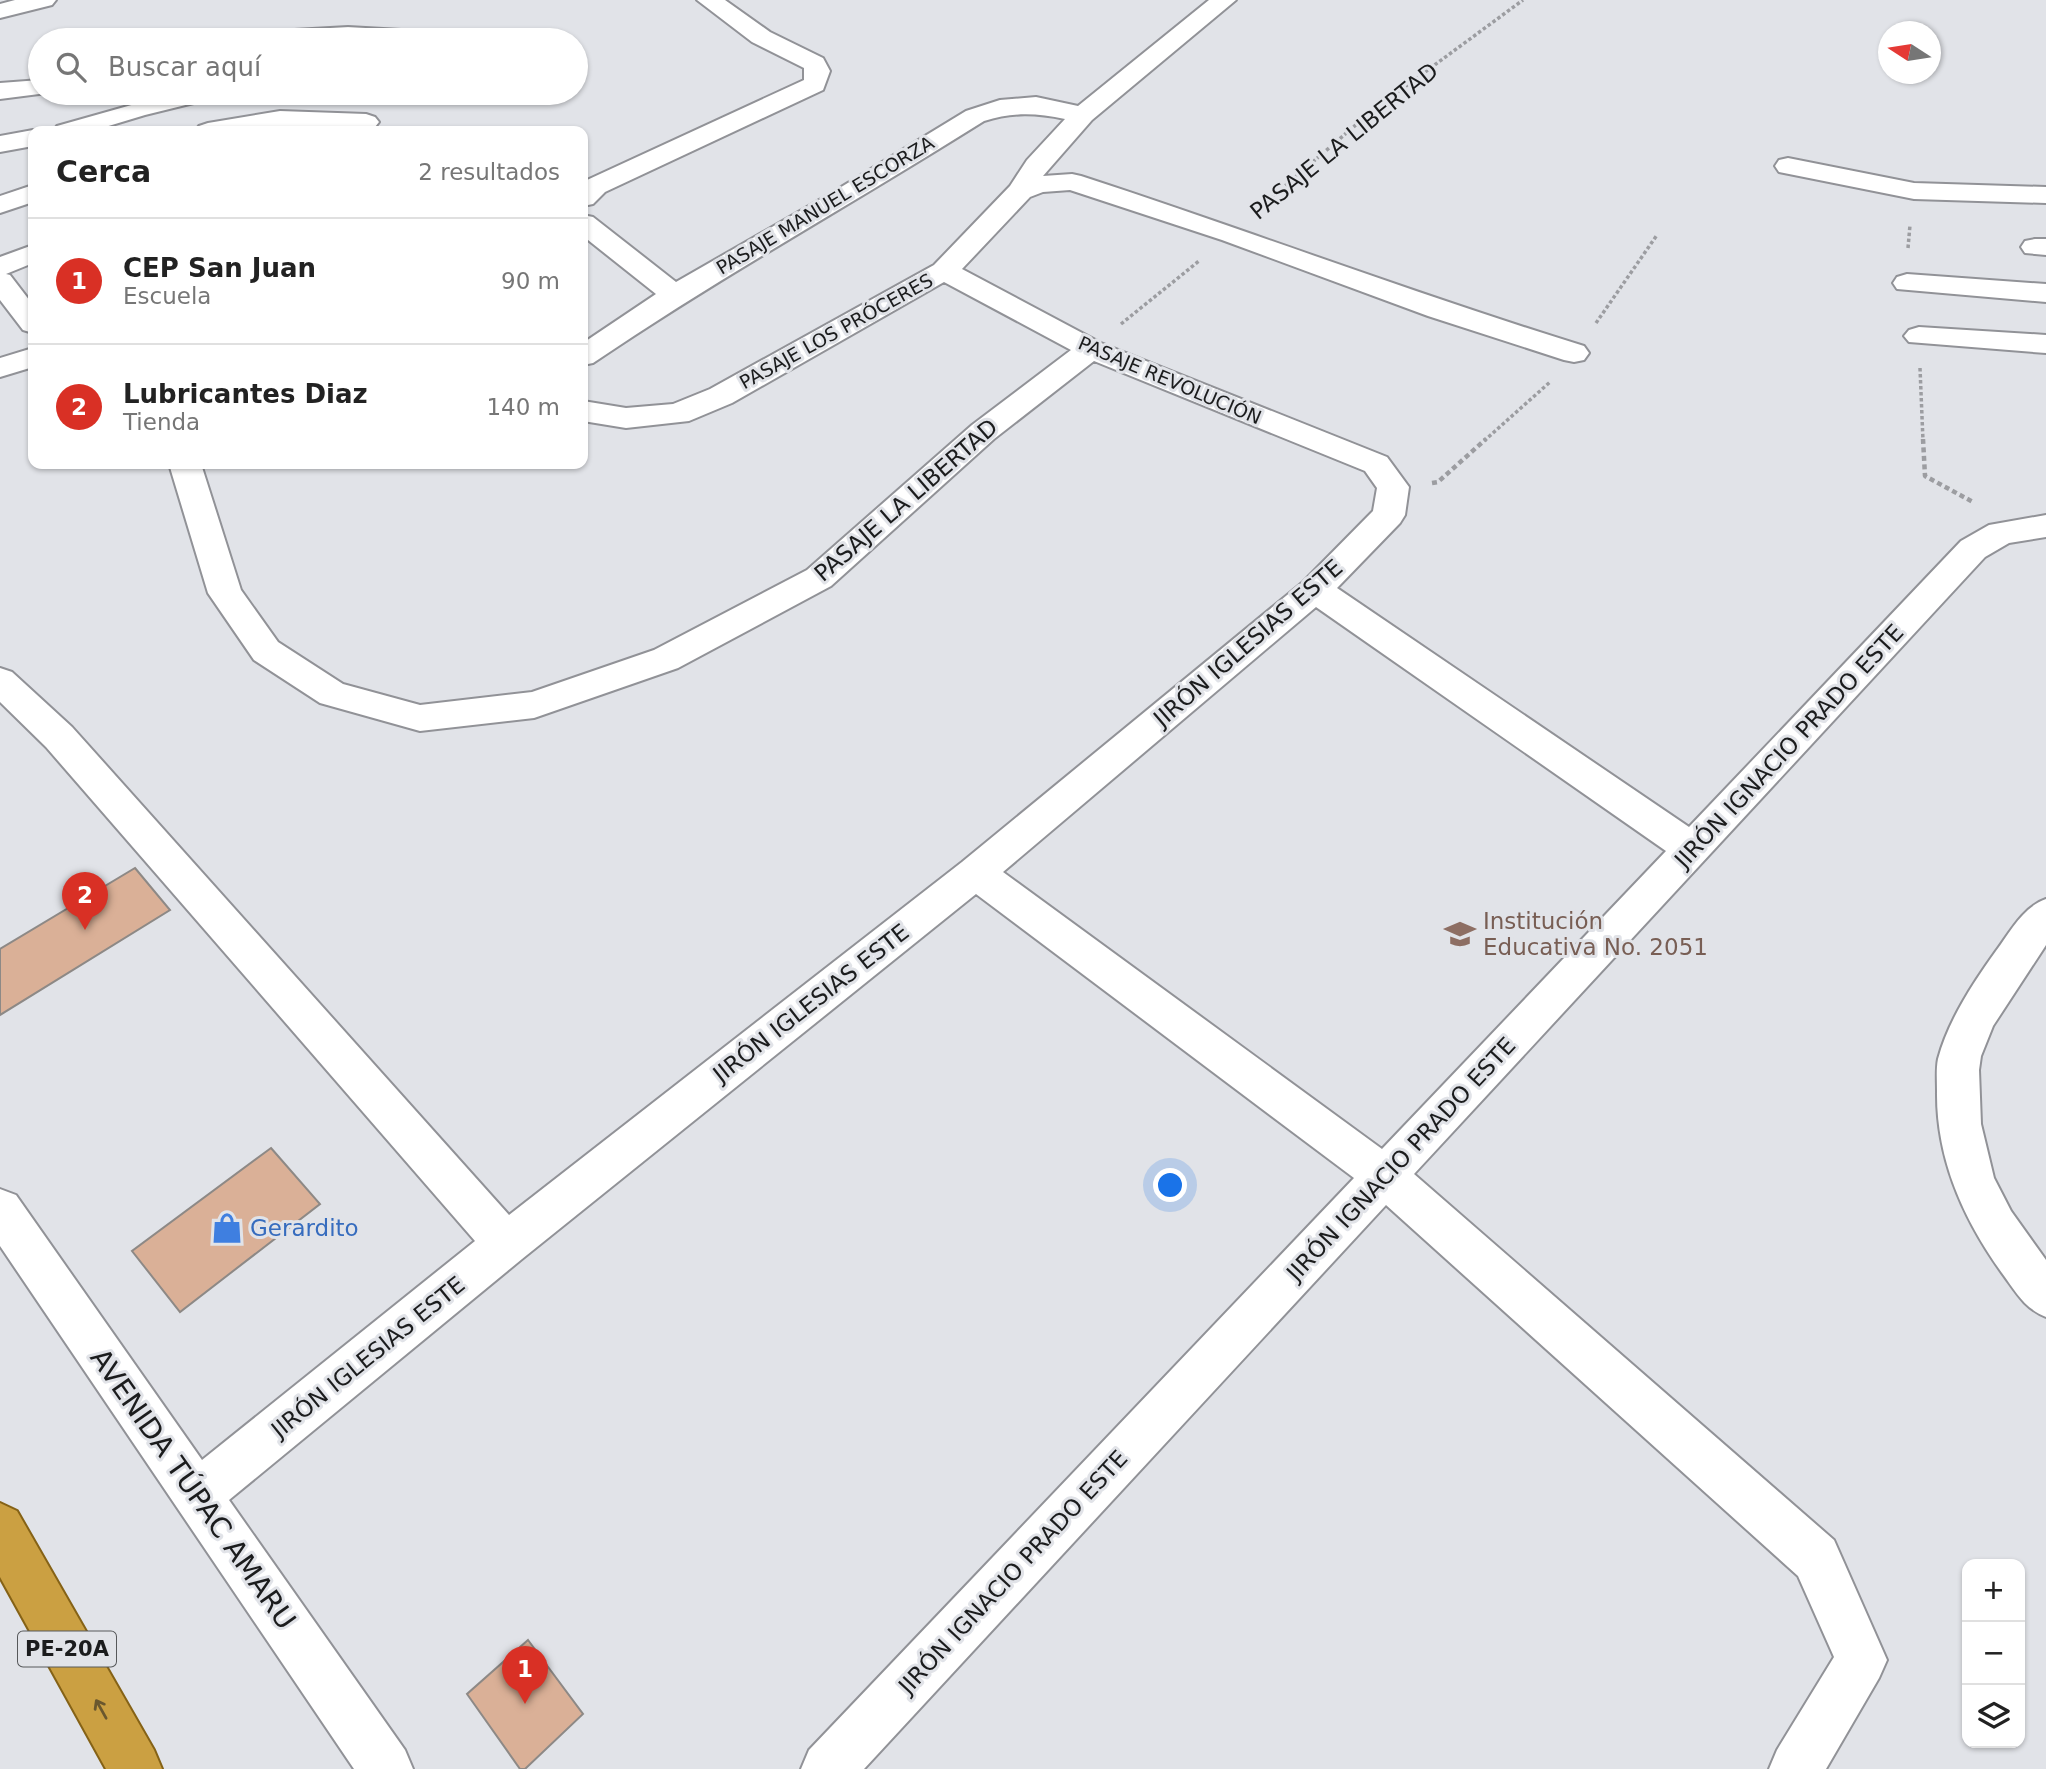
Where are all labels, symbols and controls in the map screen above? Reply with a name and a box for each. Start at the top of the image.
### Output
north arrow [1878,21,1941,84]
search box [28,28,588,105]
icon: search [52,48,90,86]
text: Buscar aquí [108,52,261,82]
street label: PASAJE LA LIBERTAD [1245,57,1443,225]
street label: PASAJE MANUEL ESCORZA [712,131,938,279]
text: Cerca [56,154,151,189]
text: 2 resultados [418,159,560,185]
text: CEP San Juan [123,253,316,283]
text: 1 [71,268,87,294]
text: 90 m [501,268,560,294]
street label: PASAJE LOS PRÓCERES [735,268,936,393]
text: Escuela [123,283,211,309]
street label: PASAJE REVOLUCIÓN [1075,331,1265,429]
text: Lubricantes Diaz [123,379,368,409]
text: 2 [71,394,87,420]
text: 140 m [486,394,560,420]
text: Tienda [123,409,200,435]
street label: PASAJE LA LIBERTAD [809,413,1003,587]
street label: JIRÓN IGLESIAS ESTE [1146,553,1347,733]
street label: JIRÓN IGNACIO PRADO ESTE [1667,618,1909,874]
pin: 2 [62,872,108,930]
place label: Institución Educativa No. 2051 [1483,908,1708,960]
school or university icon: Institución Educativa No. 2051 [1443,917,1477,951]
street label: JIRÓN IGLESIAS ESTE [706,918,914,1089]
street label: JIRÓN IGNACIO PRADO ESTE [1279,1031,1521,1287]
your location [1153,1168,1187,1202]
shop icon: Gerardito [210,1211,244,1245]
place label: Gerardito [250,1215,359,1241]
street label: JIRÓN IGLESIAS ESTE [264,1270,470,1444]
street label: AVENIDA TÚPAC AMARU [83,1342,303,1636]
street label: JIRÓN IGNACIO PRADO ESTE [891,1444,1133,1700]
map controls [1962,1559,2025,1748]
button: + [1962,1559,2025,1622]
button: − [1962,1622,2025,1685]
road number: PE-20A [18,1632,116,1666]
pin: 1 [502,1646,548,1704]
button: layers [1962,1685,2025,1748]
one-way arrow [94,1700,108,1720]

